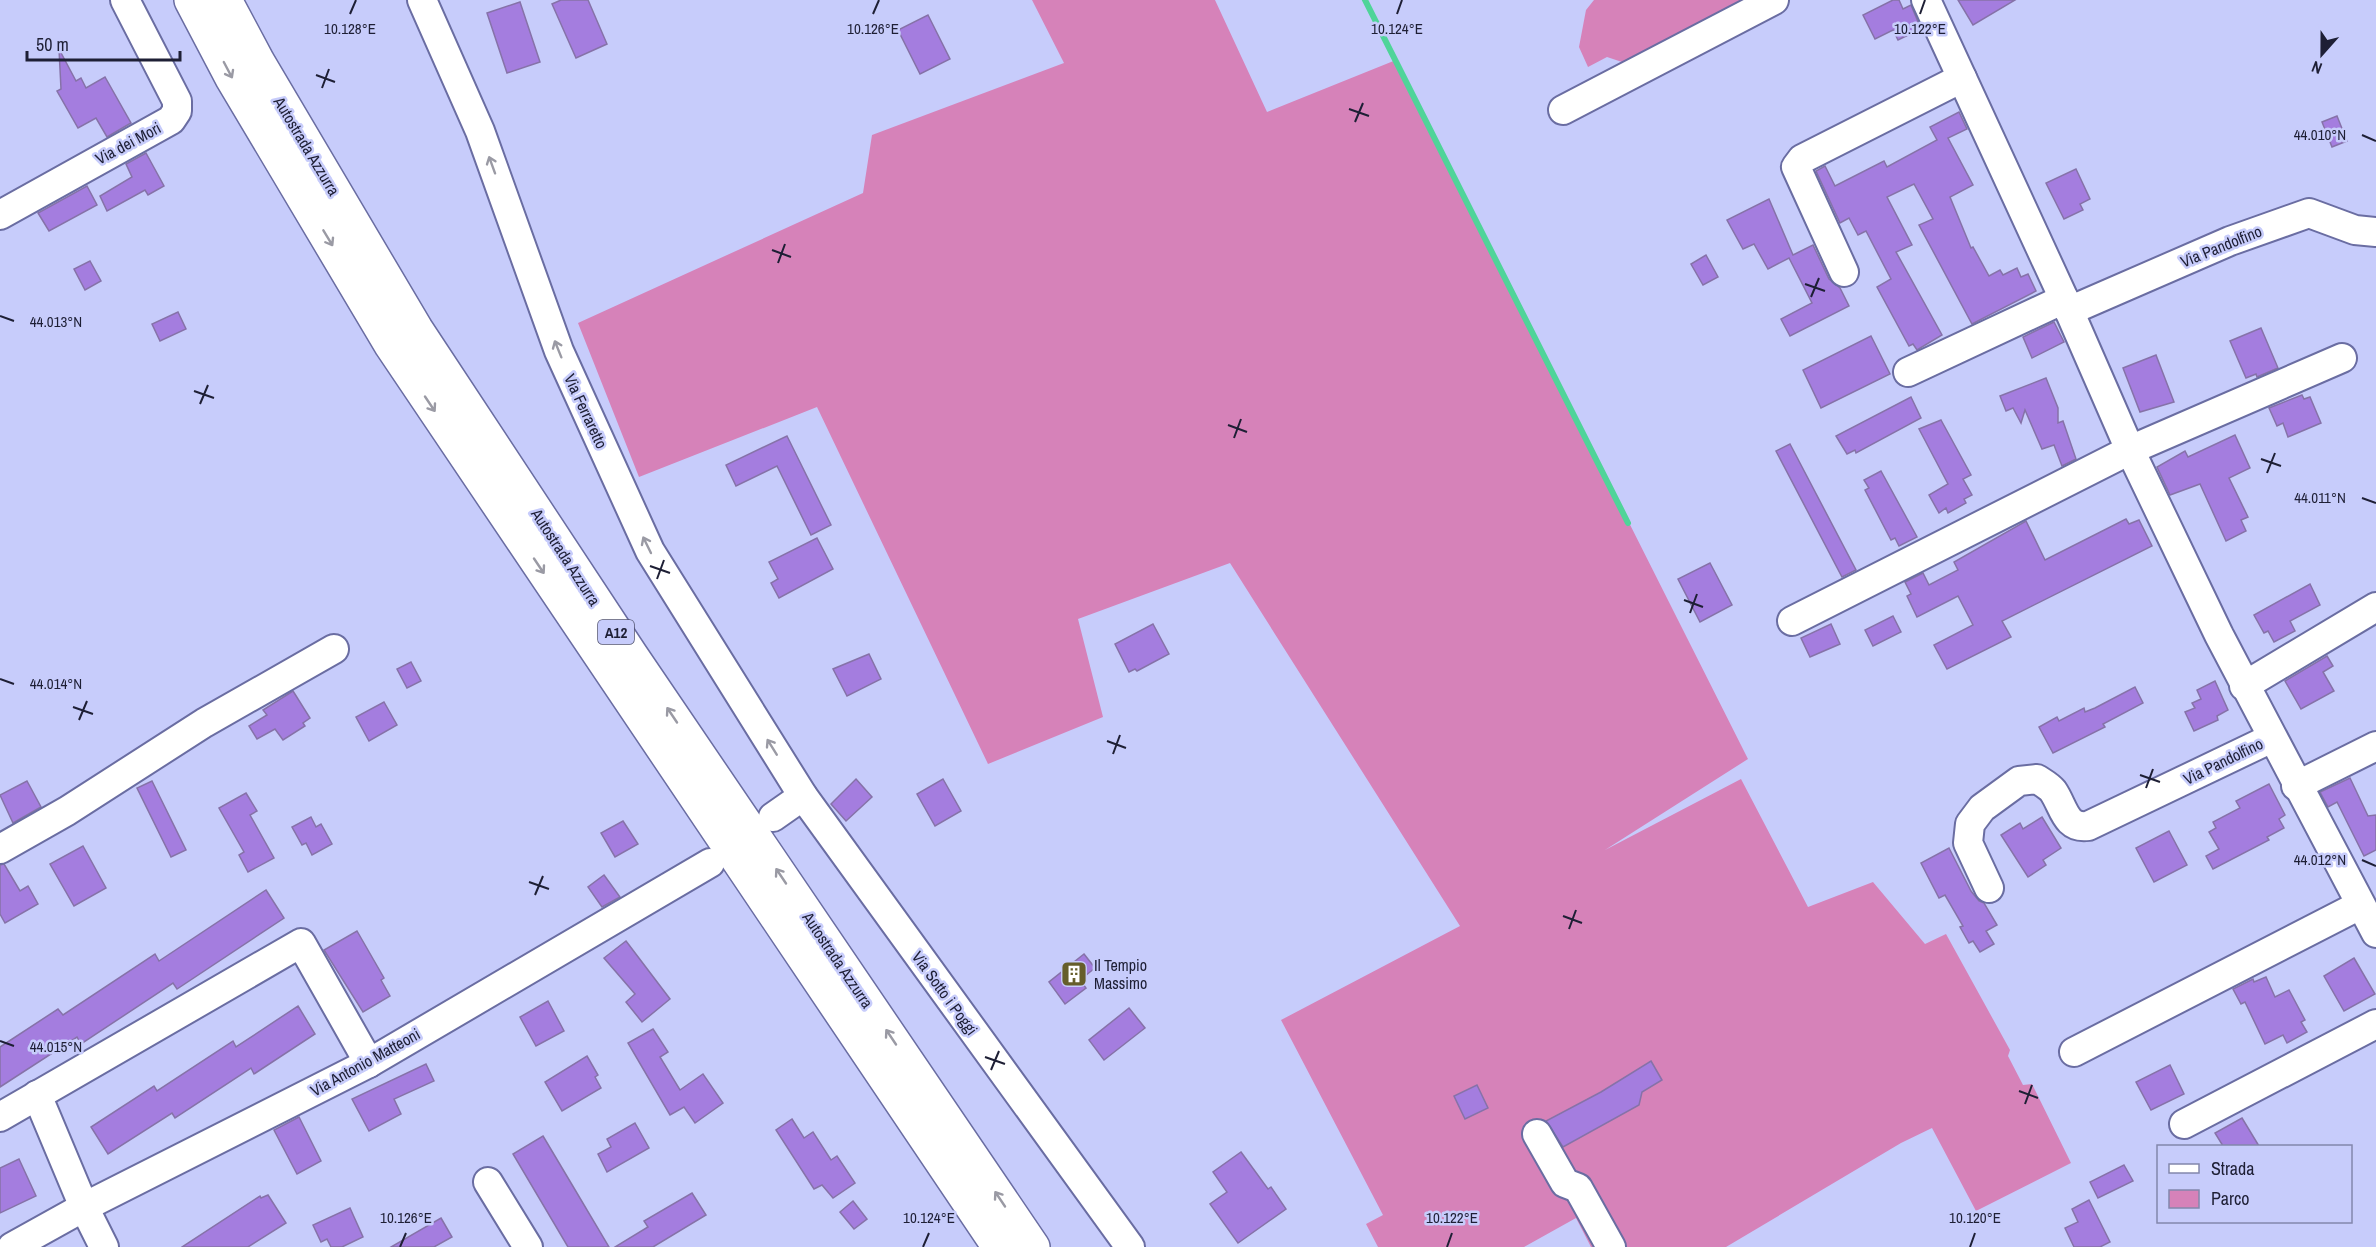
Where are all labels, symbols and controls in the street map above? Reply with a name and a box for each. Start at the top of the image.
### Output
text: 10.128°E [324,18,376,39]
text: 10.126°E [847,18,899,39]
text: 10.124°E [1371,18,1423,39]
text: 10.122°E [1894,18,1946,39]
scale bar [27,24,180,62]
north arrow [2292,24,2352,84]
text: 50 m [36,32,69,57]
text: N [2308,56,2325,80]
one-way arrow [223,61,234,79]
street label: Autostrada Azzurra [268,92,346,200]
street label: Via dei Mori [91,117,165,169]
text: 44.010°N [2294,124,2346,145]
one-way arrow [486,156,497,175]
street label: Via Pandolfino [2177,220,2265,272]
one-way arrow [322,229,334,246]
text: 44.013°N [30,311,82,332]
one-way arrow [552,340,563,358]
street label: Via Ferraretto [559,370,613,452]
one-way arrow [424,395,437,412]
text: 44.011°N [2294,487,2346,508]
street label: Autostrada Azzurra [526,503,606,610]
one-way arrow [641,537,653,555]
one-way arrow [533,557,545,574]
road number: A12 [598,620,634,644]
text: 44.014°N [30,673,82,694]
one-way arrow [666,707,678,723]
street label: Via Pandolfino [2180,732,2266,790]
one-way arrow [766,739,778,756]
text: 44.012°N [2294,849,2346,870]
one-way arrow [775,868,787,885]
street label: Autostrada Azzurra [797,907,879,1013]
street label: Via Sotto i Poggi [907,946,983,1040]
place label: Il Tempio Massimo [1094,954,1147,994]
building icon: Il Tempio Massimo [1059,959,1089,989]
street label: Via Antonio Matteoni [306,1023,424,1101]
one-way arrow [885,1030,897,1046]
text: 44.015°N [30,1036,82,1057]
legend [2157,1145,2352,1223]
text: Strada [2211,1156,2255,1181]
text: Parco [2211,1186,2250,1211]
one-way arrow [994,1191,1006,1207]
text: 10.126°E [380,1207,432,1228]
text: 10.124°E [903,1207,955,1228]
text: 10.122°E [1426,1207,1478,1228]
text: 10.120°E [1949,1207,2001,1228]

